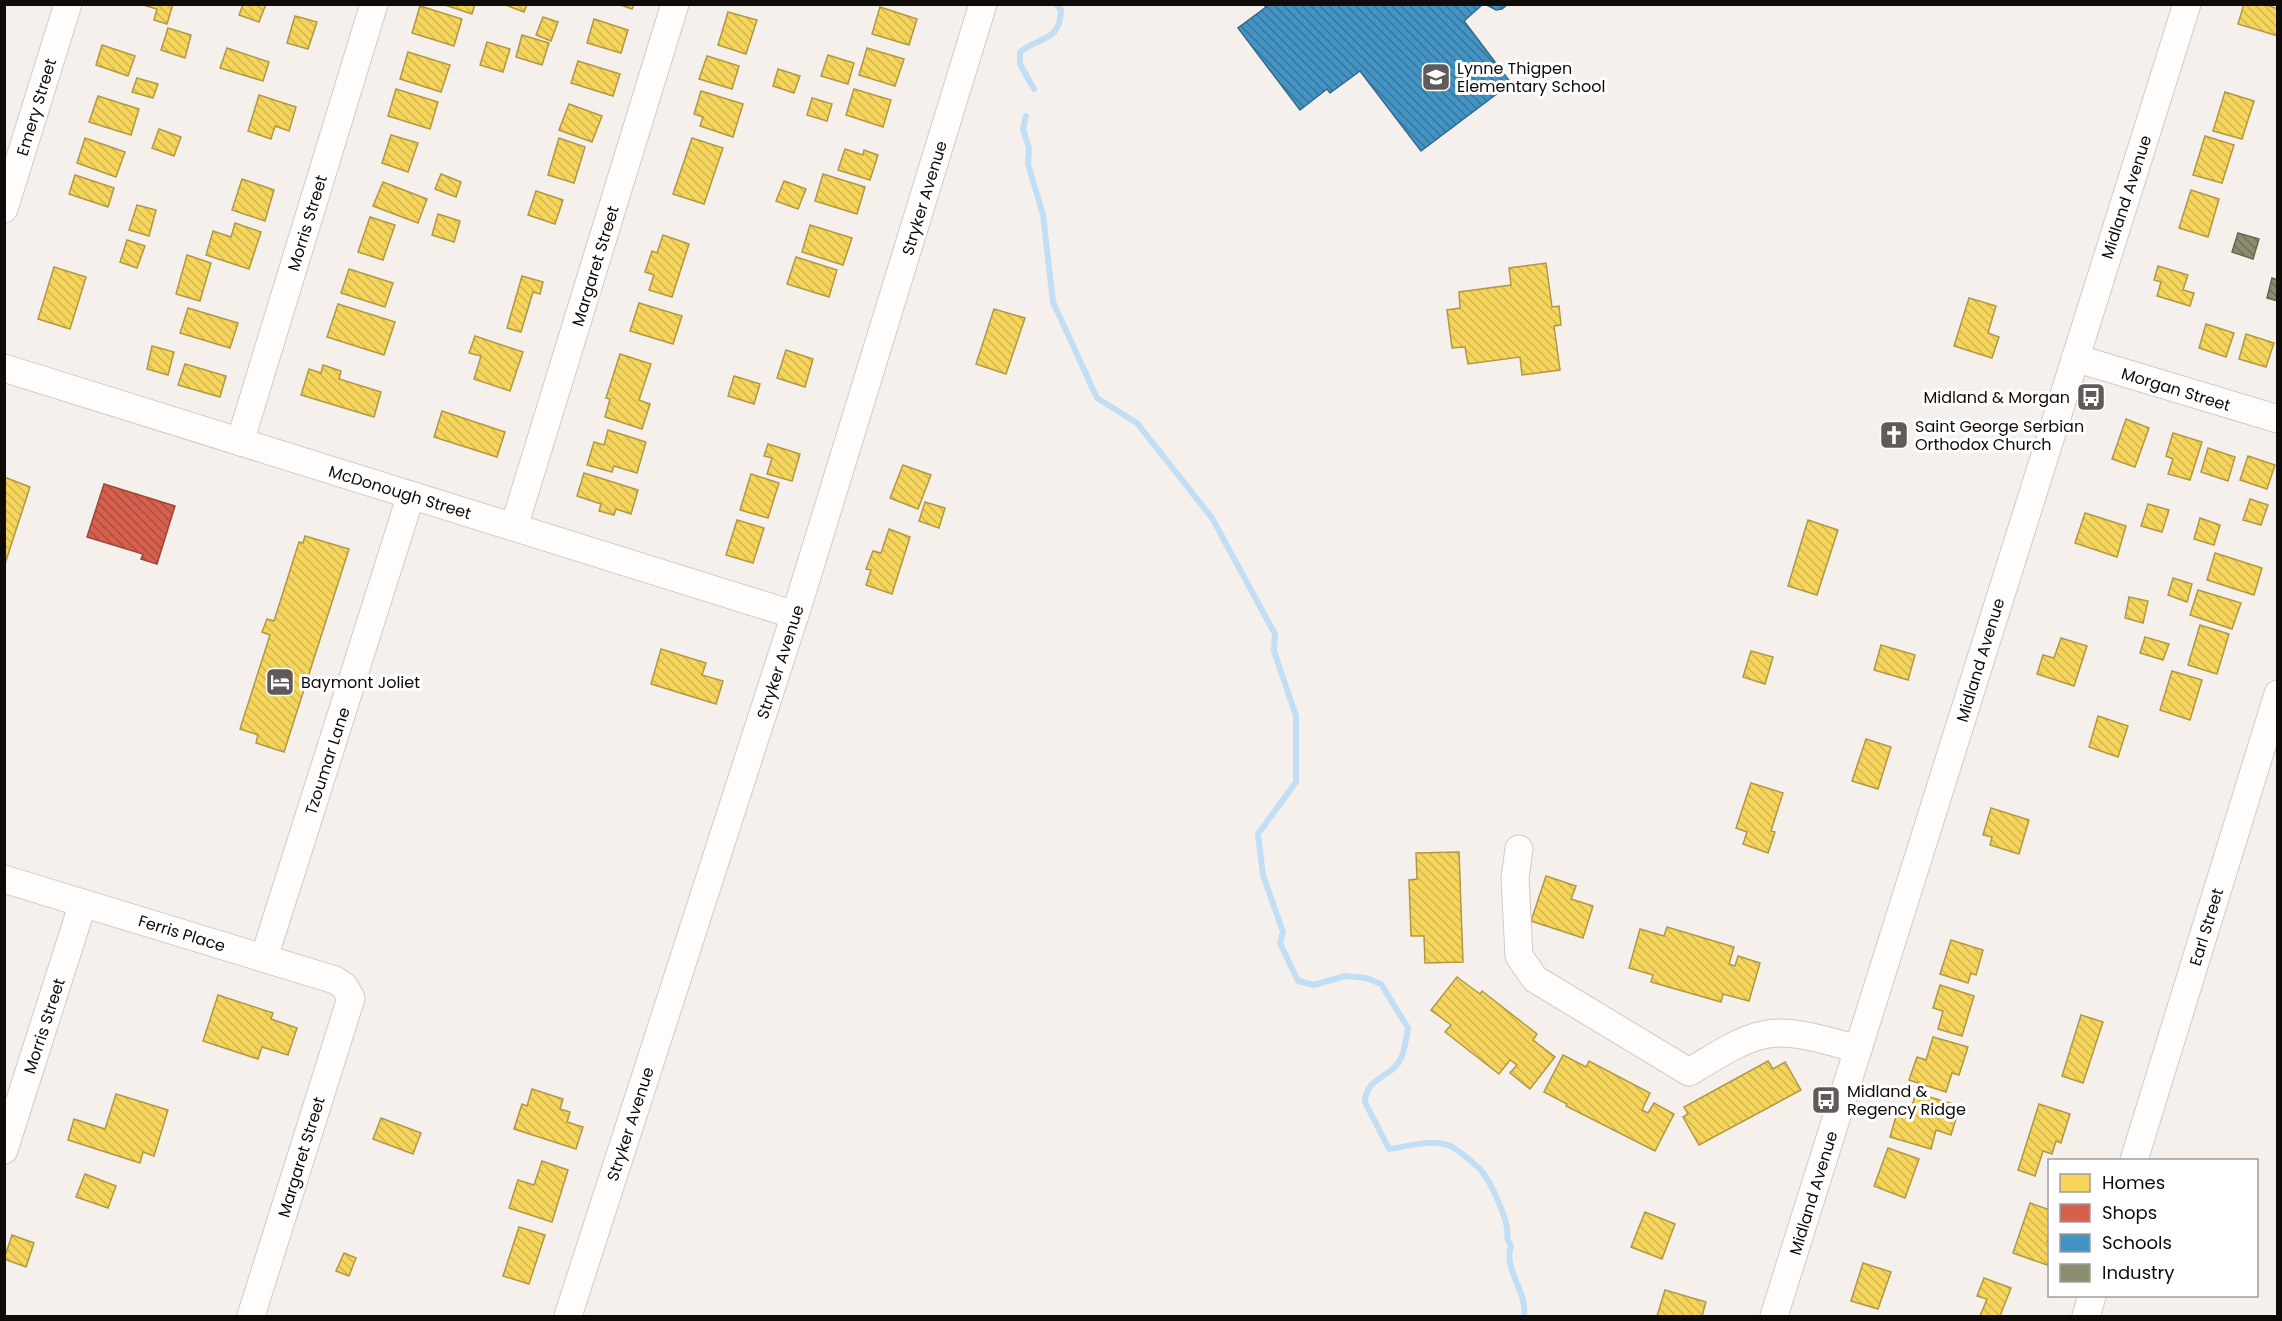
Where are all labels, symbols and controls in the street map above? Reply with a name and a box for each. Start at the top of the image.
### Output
street label: Emery Street [11,55,62,159]
place label: Lynne Thigpen Elementary School [1457,57,1605,98]
school or university icon: Lynne Thigpen Elementary School [1420,61,1452,93]
street label: Midland Avenue [2096,132,2157,262]
street label: Stryker Avenue [896,138,953,258]
street label: Morris Street [282,172,333,274]
street label: Margaret Street [566,203,625,329]
street label: Morgan Street [2118,362,2233,417]
bus stop icon: Midland & Morgan [2075,381,2107,413]
place label: Midland & Morgan [1923,386,2070,409]
place label: Saint George Serbian Orthodox Church [1915,415,2084,456]
church icon: Saint George Serbian Orthodox Church [1878,419,1910,451]
street label: McDonough Street [326,460,474,525]
street label: Midland Avenue [1951,595,2010,725]
street label: Stryker Avenue [751,602,810,722]
hotel icon: Baymont Joliet [264,666,296,698]
place label: Baymont Joliet [301,671,420,694]
street label: Tzoumar Lane [299,704,356,818]
street label: Earl Street [2184,885,2229,969]
street label: Ferris Place [135,909,228,958]
street label: Morris Street [18,975,71,1077]
street label: Stryker Avenue [601,1064,660,1184]
place label: Midland & Regency Ridge [1847,1080,1966,1121]
bus stop icon: Midland & Regency Ridge [1810,1084,1842,1116]
street label: Margaret Street [272,1094,331,1220]
street label: Midland Avenue [1784,1128,1843,1258]
legend [2048,1159,2258,1297]
text: Homes [2102,1170,2165,1195]
text: Shops [2102,1200,2157,1225]
text: Schools [2102,1230,2172,1255]
text: Industry [2102,1260,2174,1285]

